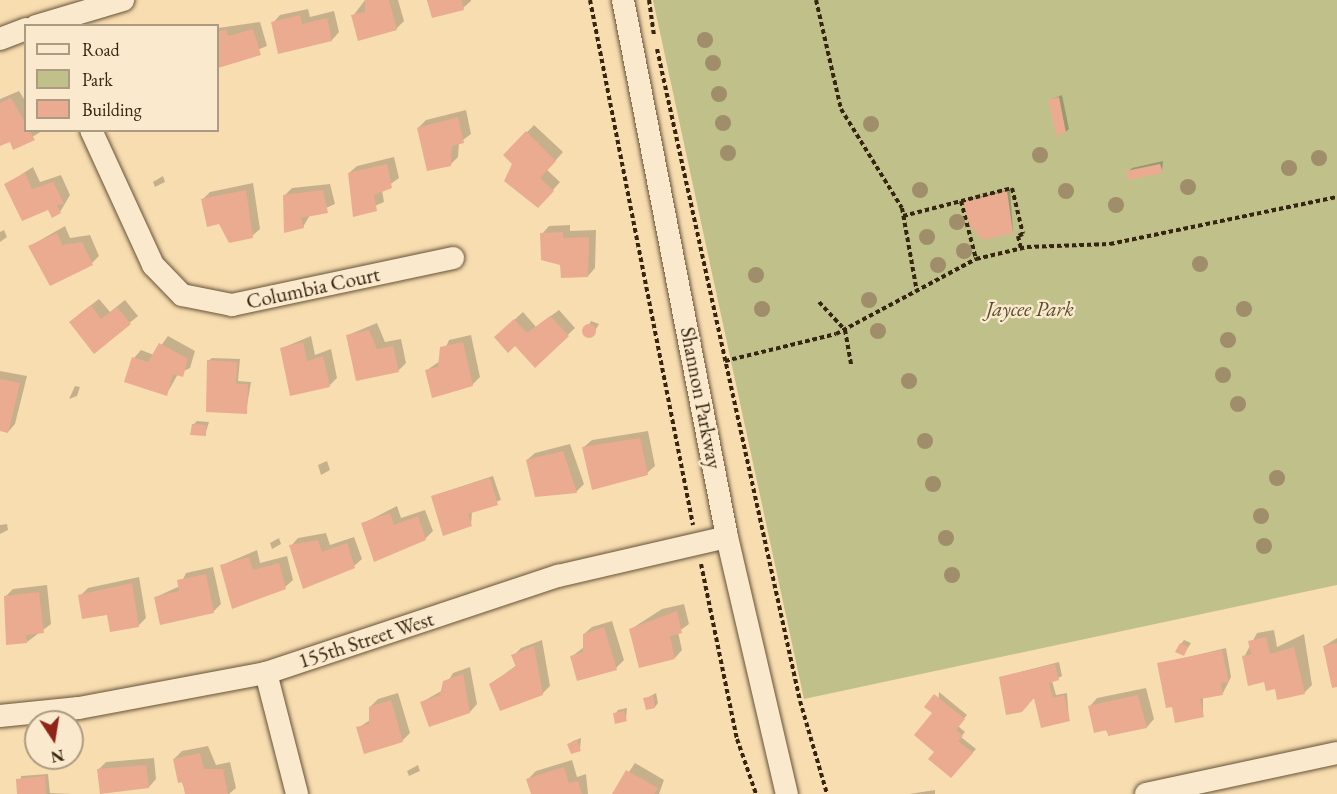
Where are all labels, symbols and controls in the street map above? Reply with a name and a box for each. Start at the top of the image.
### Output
legend [24,24,219,132]
text: Road [82,38,120,61]
text: Park [82,68,113,91]
text: Building [82,98,142,121]
street label: Columbia Court [244,262,382,314]
park label: Jaycee Park [986,296,1074,322]
street label: Shannon Parkway [675,325,727,471]
street label: 155th Street West [295,606,437,674]
north arrow [24,710,84,770]
text: N [49,745,66,768]

